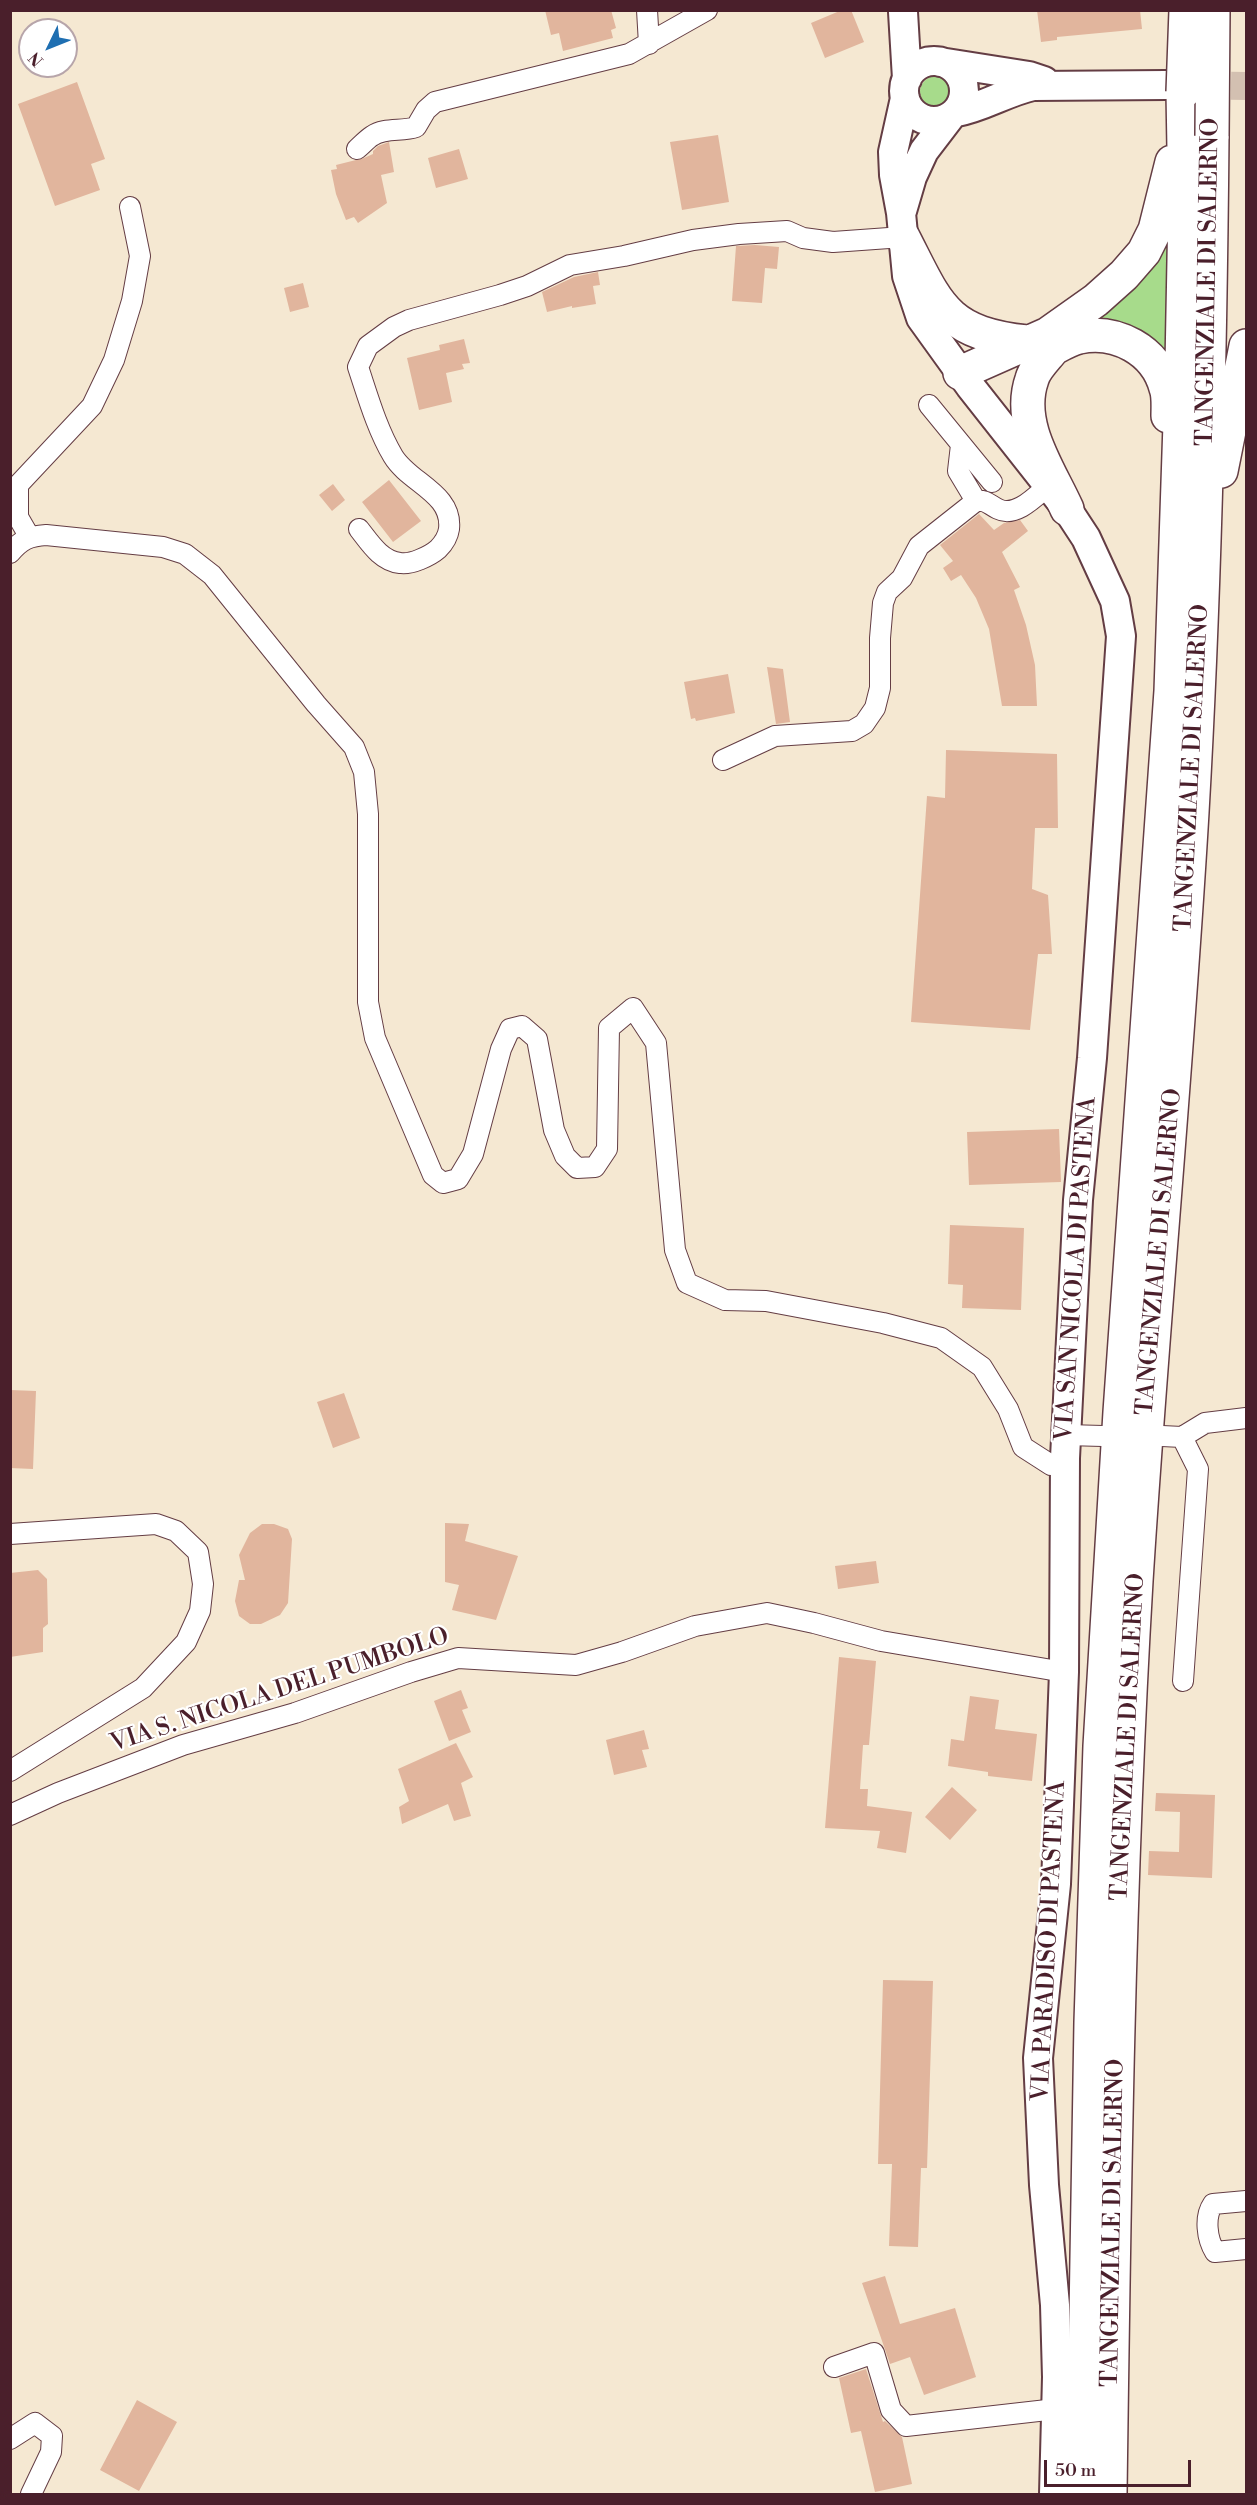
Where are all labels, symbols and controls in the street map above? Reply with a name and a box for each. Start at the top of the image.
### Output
north arrow [18,18,78,78]
text: N [25,47,48,70]
street label: TANGENZIALE DI SALERNO [1192,118,1226,446]
street label: TANGENZIALE DI SALERNO [1170,603,1216,933]
street label: TANGENZIALE DI SALERNO [1131,1087,1189,1417]
street label: VIA SAN NICOLA DI PASTENA [1051,1096,1103,1442]
street label: TANGENZIALE DI SALERNO [1106,1572,1152,1902]
street label: VIA S. NICOLA DEL PUMBOLO [107,1623,453,1759]
street label: VIA PARADISO DI PASTENA [1027,1780,1073,2102]
street label: TANGENZIALE DI SALERNO [1097,2059,1131,2387]
scale bar [1047,2448,1194,2486]
text: 50 m [1055,2459,1096,2482]

